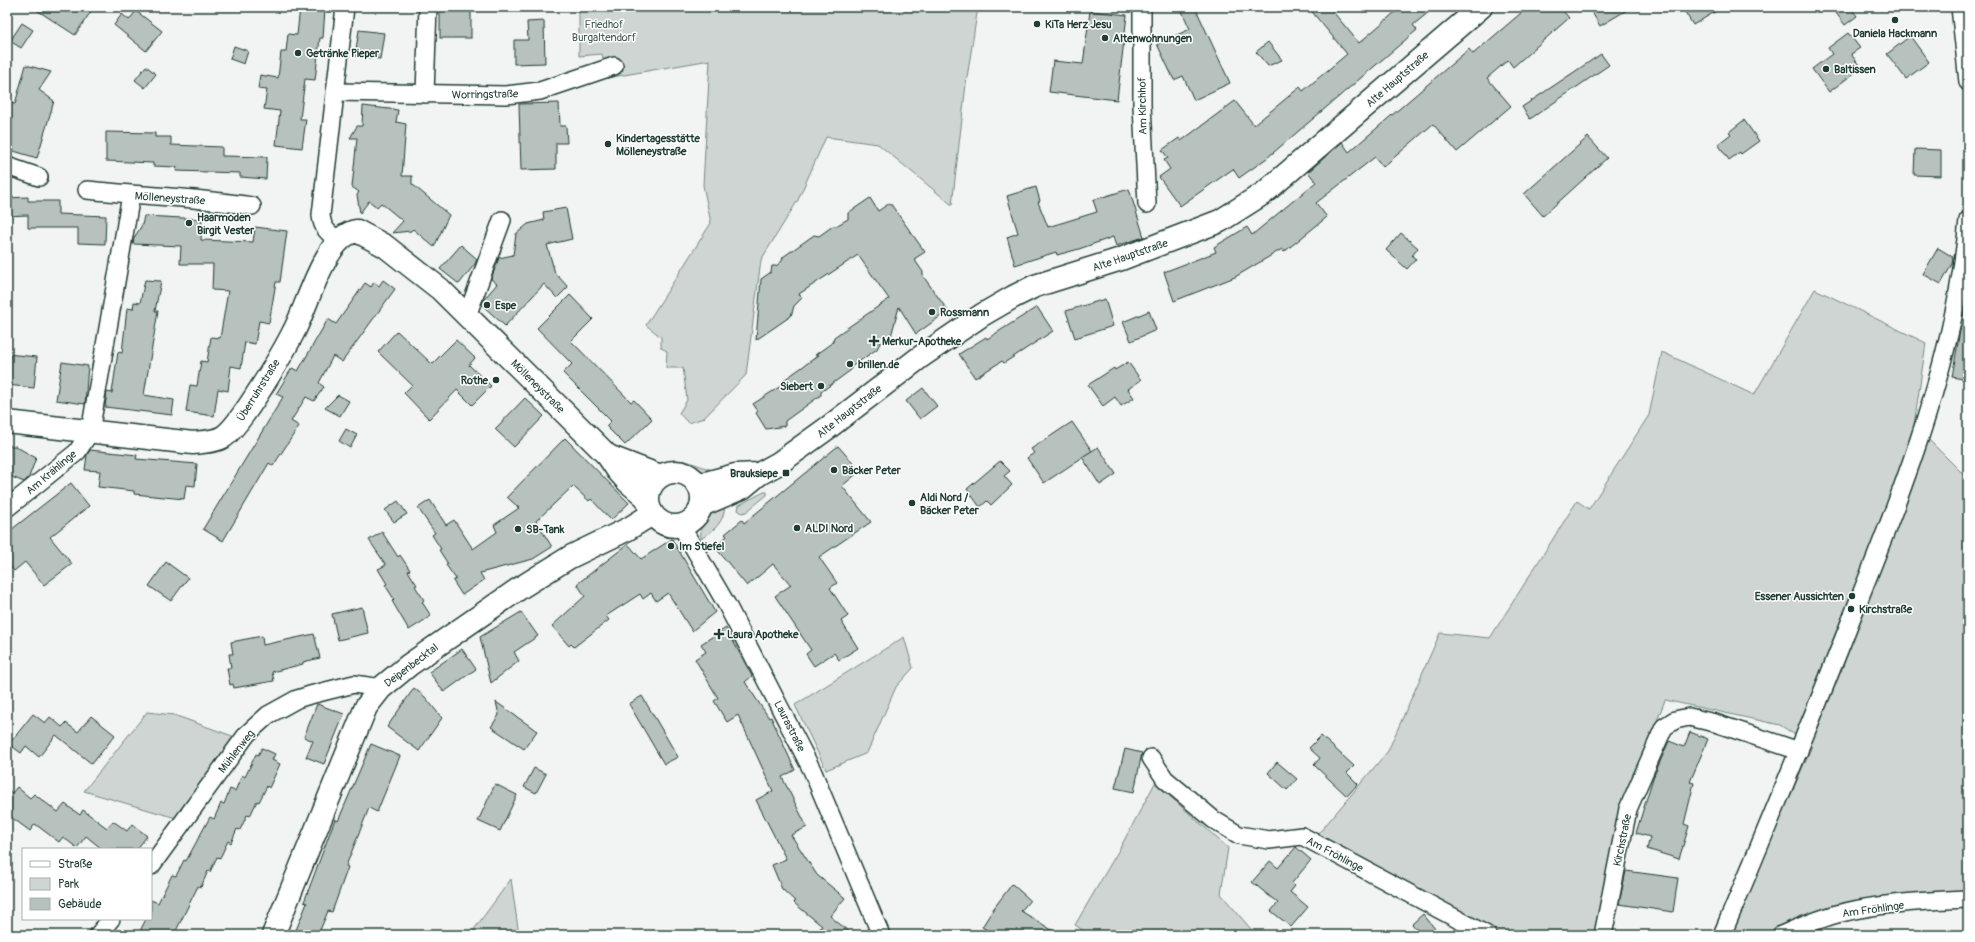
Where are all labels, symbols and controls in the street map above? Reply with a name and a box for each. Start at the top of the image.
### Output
marker: Daniela Hackmann [1890,15,1900,25]
park label: Friedhof Burgaltendorf [572,18,637,44]
place label: KiTa Herz Jesu [1045,18,1112,31]
marker: KiTa Herz Jesu [1032,19,1042,29]
place label: Daniela Hackmann [1853,27,1937,40]
place label: Altenwohnungen [1113,32,1192,45]
marker: Altenwohnungen [1100,33,1110,43]
place label: Getränke Pieper [306,47,380,60]
marker: Getränke Pieper [293,48,303,58]
street label: Alte Hauptstraße [1363,48,1432,110]
place label: Baltissen [1834,63,1876,76]
marker: Baltissen [1821,64,1831,74]
street label: Am Kirchhof [1135,76,1150,135]
street label: Worringstraße [452,87,519,102]
place label: Kindertagesstätte Mölleneystraße [616,132,700,158]
marker: Kindertagesstätte Mölleneystraße [603,139,613,149]
street label: Mölleneystraße [134,190,206,207]
place label: Haarmoden Birgit Vester [197,211,255,237]
marker: Haarmoden Birgit Vester [184,218,194,228]
street label: Alte Hauptstraße [1091,236,1170,274]
place label: Espe [495,299,517,312]
marker: Espe [482,300,492,310]
place label: Rossmann [940,306,989,319]
marker: Rossmann [927,307,937,317]
place label: Merkur-Apotheke [882,335,962,348]
marker: Merkur-Apotheke [869,336,879,346]
street label: Überruhrstraße [234,356,283,424]
street label: Mölleneystraße [508,357,568,416]
place label: brillen.de [858,358,900,371]
marker: brillen.de [845,359,855,369]
place label: Rothe [461,374,489,387]
marker: Rothe [491,375,501,385]
place label: Siebert [780,380,814,393]
marker: Siebert [816,381,826,391]
street label: Alte Hauptstraße [814,382,885,441]
street label: Am Krählinge [24,447,80,497]
place label: Bäcker Peter [842,464,902,477]
marker: Bäcker Peter [829,465,839,475]
place label: Brauksiepe [730,467,779,480]
marker: Brauksiepe [781,468,791,478]
place label: Aldi Nord / Bäcker Peter [920,491,980,517]
marker: Aldi Nord / Bäcker Peter [907,498,917,508]
place label: ALDI Nord [805,522,853,535]
place label: SB-Tank [526,523,565,536]
marker: ALDI Nord [792,523,802,533]
marker: SB-Tank [513,524,523,534]
place label: Im Stiefel [679,540,725,553]
marker: Im Stiefel [666,541,676,551]
place label: Essener Aussichten [1755,590,1844,603]
marker: Essener Aussichten [1847,591,1857,601]
place label: Kirchstraße [1859,603,1913,616]
marker: Kirchstraße [1846,604,1856,614]
place label: Laura Apotheke [727,628,799,641]
marker: Laura Apotheke [714,629,724,639]
street label: Deipenbecktal [382,641,441,690]
street label: Laurastraße [771,699,808,754]
street label: Mühlenweg [216,727,258,775]
street label: Kirchstraße [1611,812,1634,867]
street label: Am Fröhlinge [1304,834,1366,875]
legend [22,848,152,920]
text: Straße [58,857,92,872]
text: Park [58,877,79,892]
text: Gebäude [58,897,102,912]
street label: Am Fröhlinge [1841,899,1905,920]

